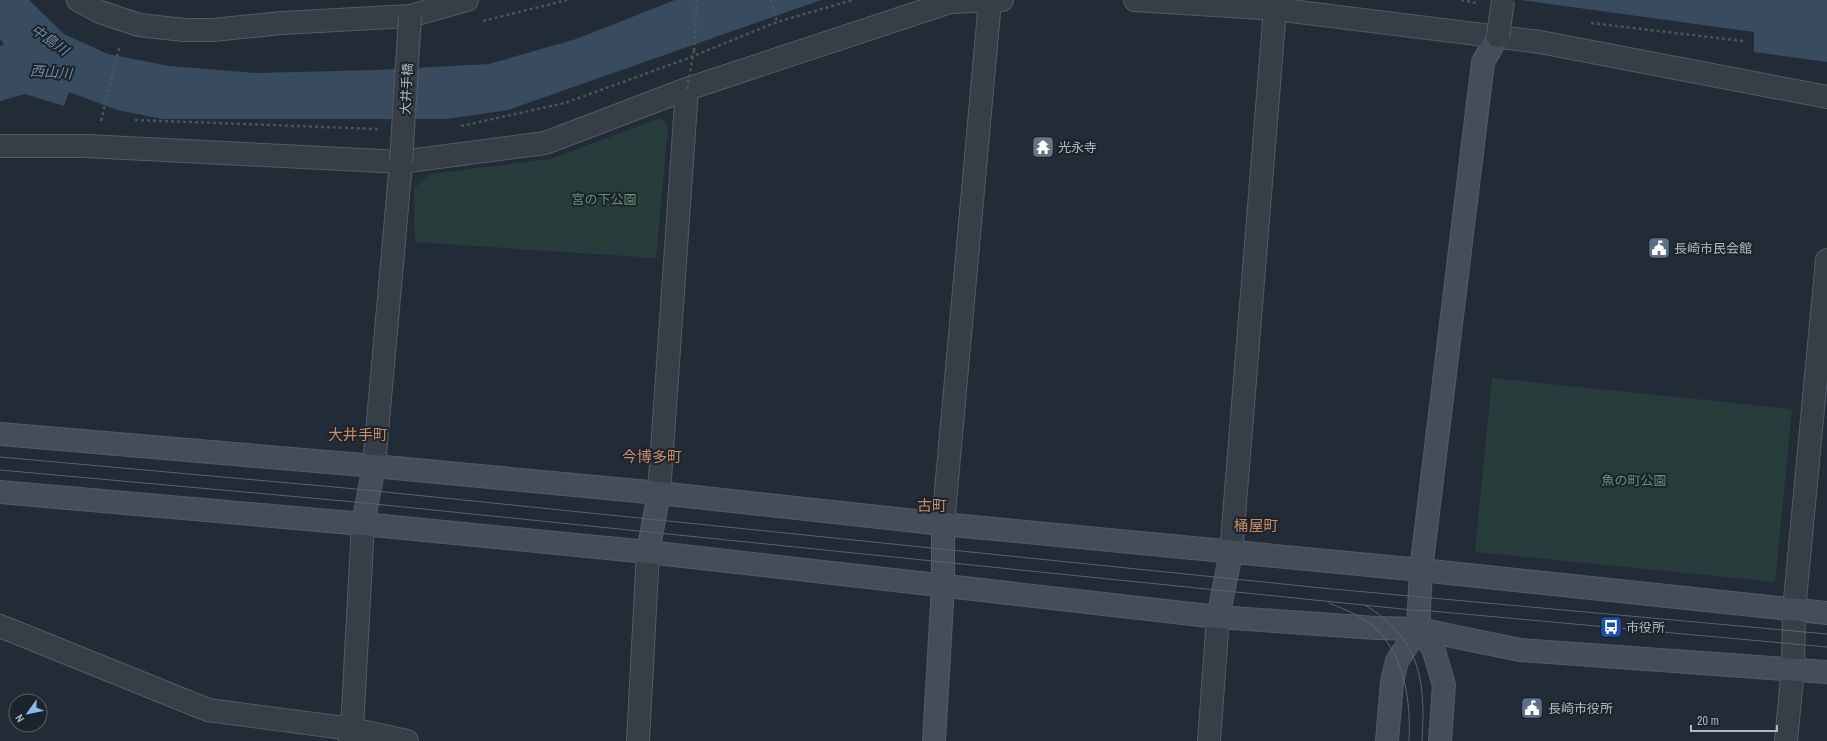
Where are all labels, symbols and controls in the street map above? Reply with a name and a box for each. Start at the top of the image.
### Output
water label: 中島川 [28,21,74,61]
water label: 西山川 [29,62,75,83]
street label: 大井手橋 [397,63,416,115]
temple icon: 光永寺 [1030,134,1056,160]
place label: 光永寺 [1058,139,1097,156]
park label: 宮の下公園 [571,191,637,208]
public building icon: 長崎市民会館 [1646,235,1672,261]
place label: 長崎市民会館 [1674,240,1752,257]
district label: 大井手町 [328,424,388,445]
district label: 今博多町 [622,446,682,467]
park label: 魚の町公園 [1601,472,1667,489]
district label: 古町 [917,495,947,516]
district label: 桶屋町 [1233,515,1279,536]
bus stop icon: 市役所 [1598,614,1624,640]
place label: 市役所 [1626,619,1665,636]
north arrow [8,693,48,733]
public building icon: 長崎市役所 [1519,695,1545,721]
place label: 長崎市役所 [1548,700,1613,717]
scale bar [1691,707,1777,733]
text: N [12,712,27,725]
text: 20 m [1697,713,1719,729]

